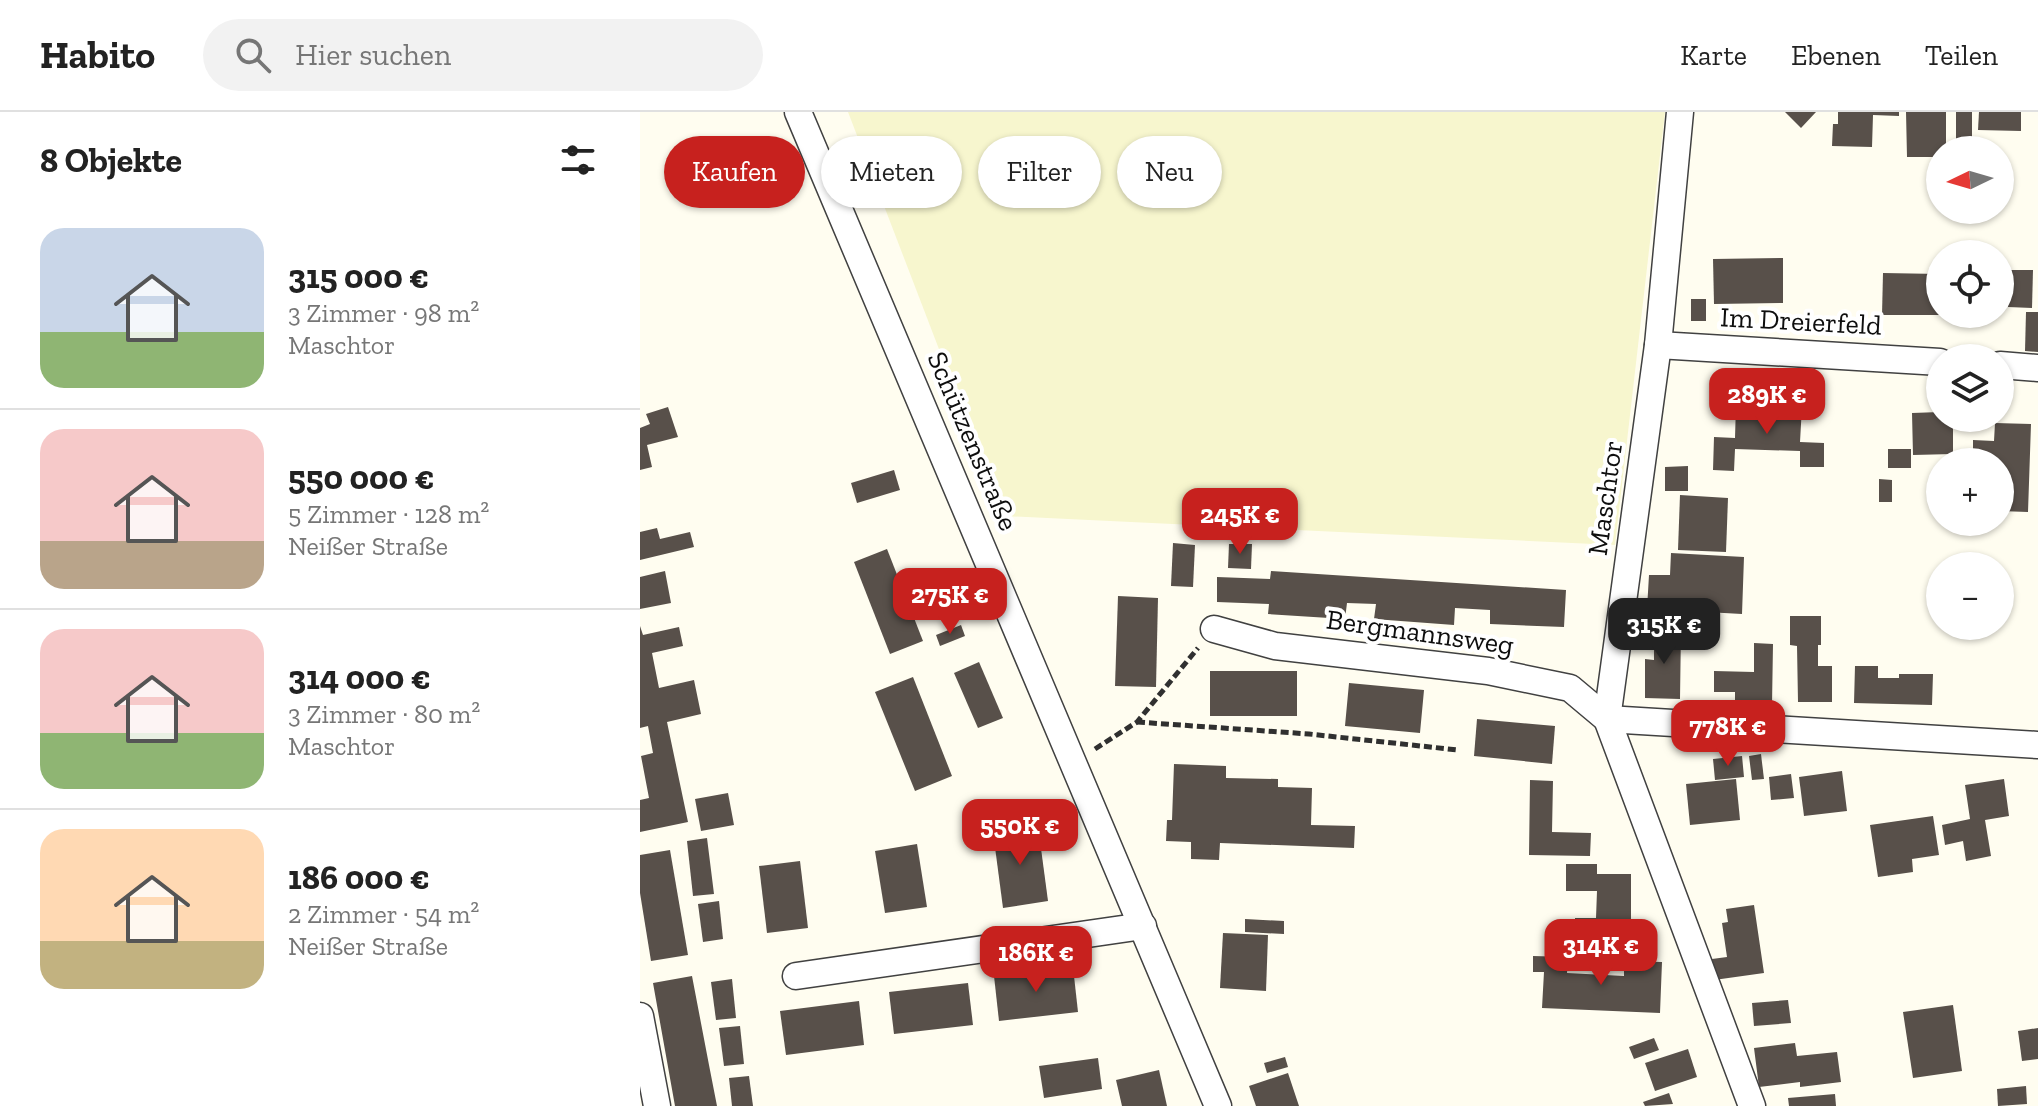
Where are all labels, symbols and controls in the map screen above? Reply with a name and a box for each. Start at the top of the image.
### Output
search box [203,19,763,91]
text: Habito [40,32,155,78]
icon: search [231,33,275,77]
text: Hier suchen [295,37,451,73]
text: Karte [1680,39,1747,72]
text: Ebenen [1791,39,1881,72]
text: Teilen [1925,39,1998,72]
chip: Kaufen [664,136,805,208]
chip: Mieten [821,136,962,208]
chip: Filter [978,136,1101,208]
chip: Neu [1117,136,1222,208]
north arrow [1926,136,2014,224]
map controls [1926,136,2014,640]
icon: filters [556,138,600,182]
text: 8 Objekte [40,140,182,181]
button: locate [1926,240,2014,328]
text: 315 000 € [288,256,429,297]
icon: home [104,260,200,356]
text: 3 Zimmer · 98 m² [288,297,479,329]
street label: Im Dreierfeld [1719,300,1883,342]
text: Maschtor [288,329,395,361]
button: layers [1926,344,2014,432]
street label: Schützenstraße [920,347,1026,535]
pin: 289K € [1702,368,1832,436]
text: 289K € [1727,378,1807,410]
street label: Maschtor [1581,439,1629,557]
button: + [1926,448,2014,536]
text: 550 000 € [288,457,435,498]
icon: home [104,461,200,557]
pin: 245K € [1175,488,1305,556]
text: 5 Zimmer · 128 m² [288,498,489,530]
text: 245K € [1200,498,1280,530]
text: Neißer Straße [288,530,448,562]
button: − [1926,552,2014,640]
pin: 275K € [885,568,1015,636]
text: 275K € [911,578,989,610]
pin: 315K € [1599,598,1729,666]
street label: Bergmannsweg [1324,603,1516,661]
text: 315K € [1626,608,1702,640]
text: 314 000 € [288,657,431,698]
icon: home [104,661,200,757]
text: 3 Zimmer · 80 m² [288,698,480,730]
pin: 778K € [1663,700,1793,768]
text: 778K € [1689,710,1767,742]
text: Maschtor [288,730,395,762]
pin: 550K € [955,799,1085,867]
text: 550K € [980,809,1060,841]
text: 186 000 € [288,857,430,898]
icon: home [104,861,200,957]
text: 2 Zimmer · 54 m² [288,898,479,930]
pin: 314K € [1536,919,1666,987]
pin: 186K € [971,926,1101,994]
text: 314K € [1563,929,1639,961]
text: Neißer Straße [288,930,448,962]
text: 186K € [998,936,1074,968]

